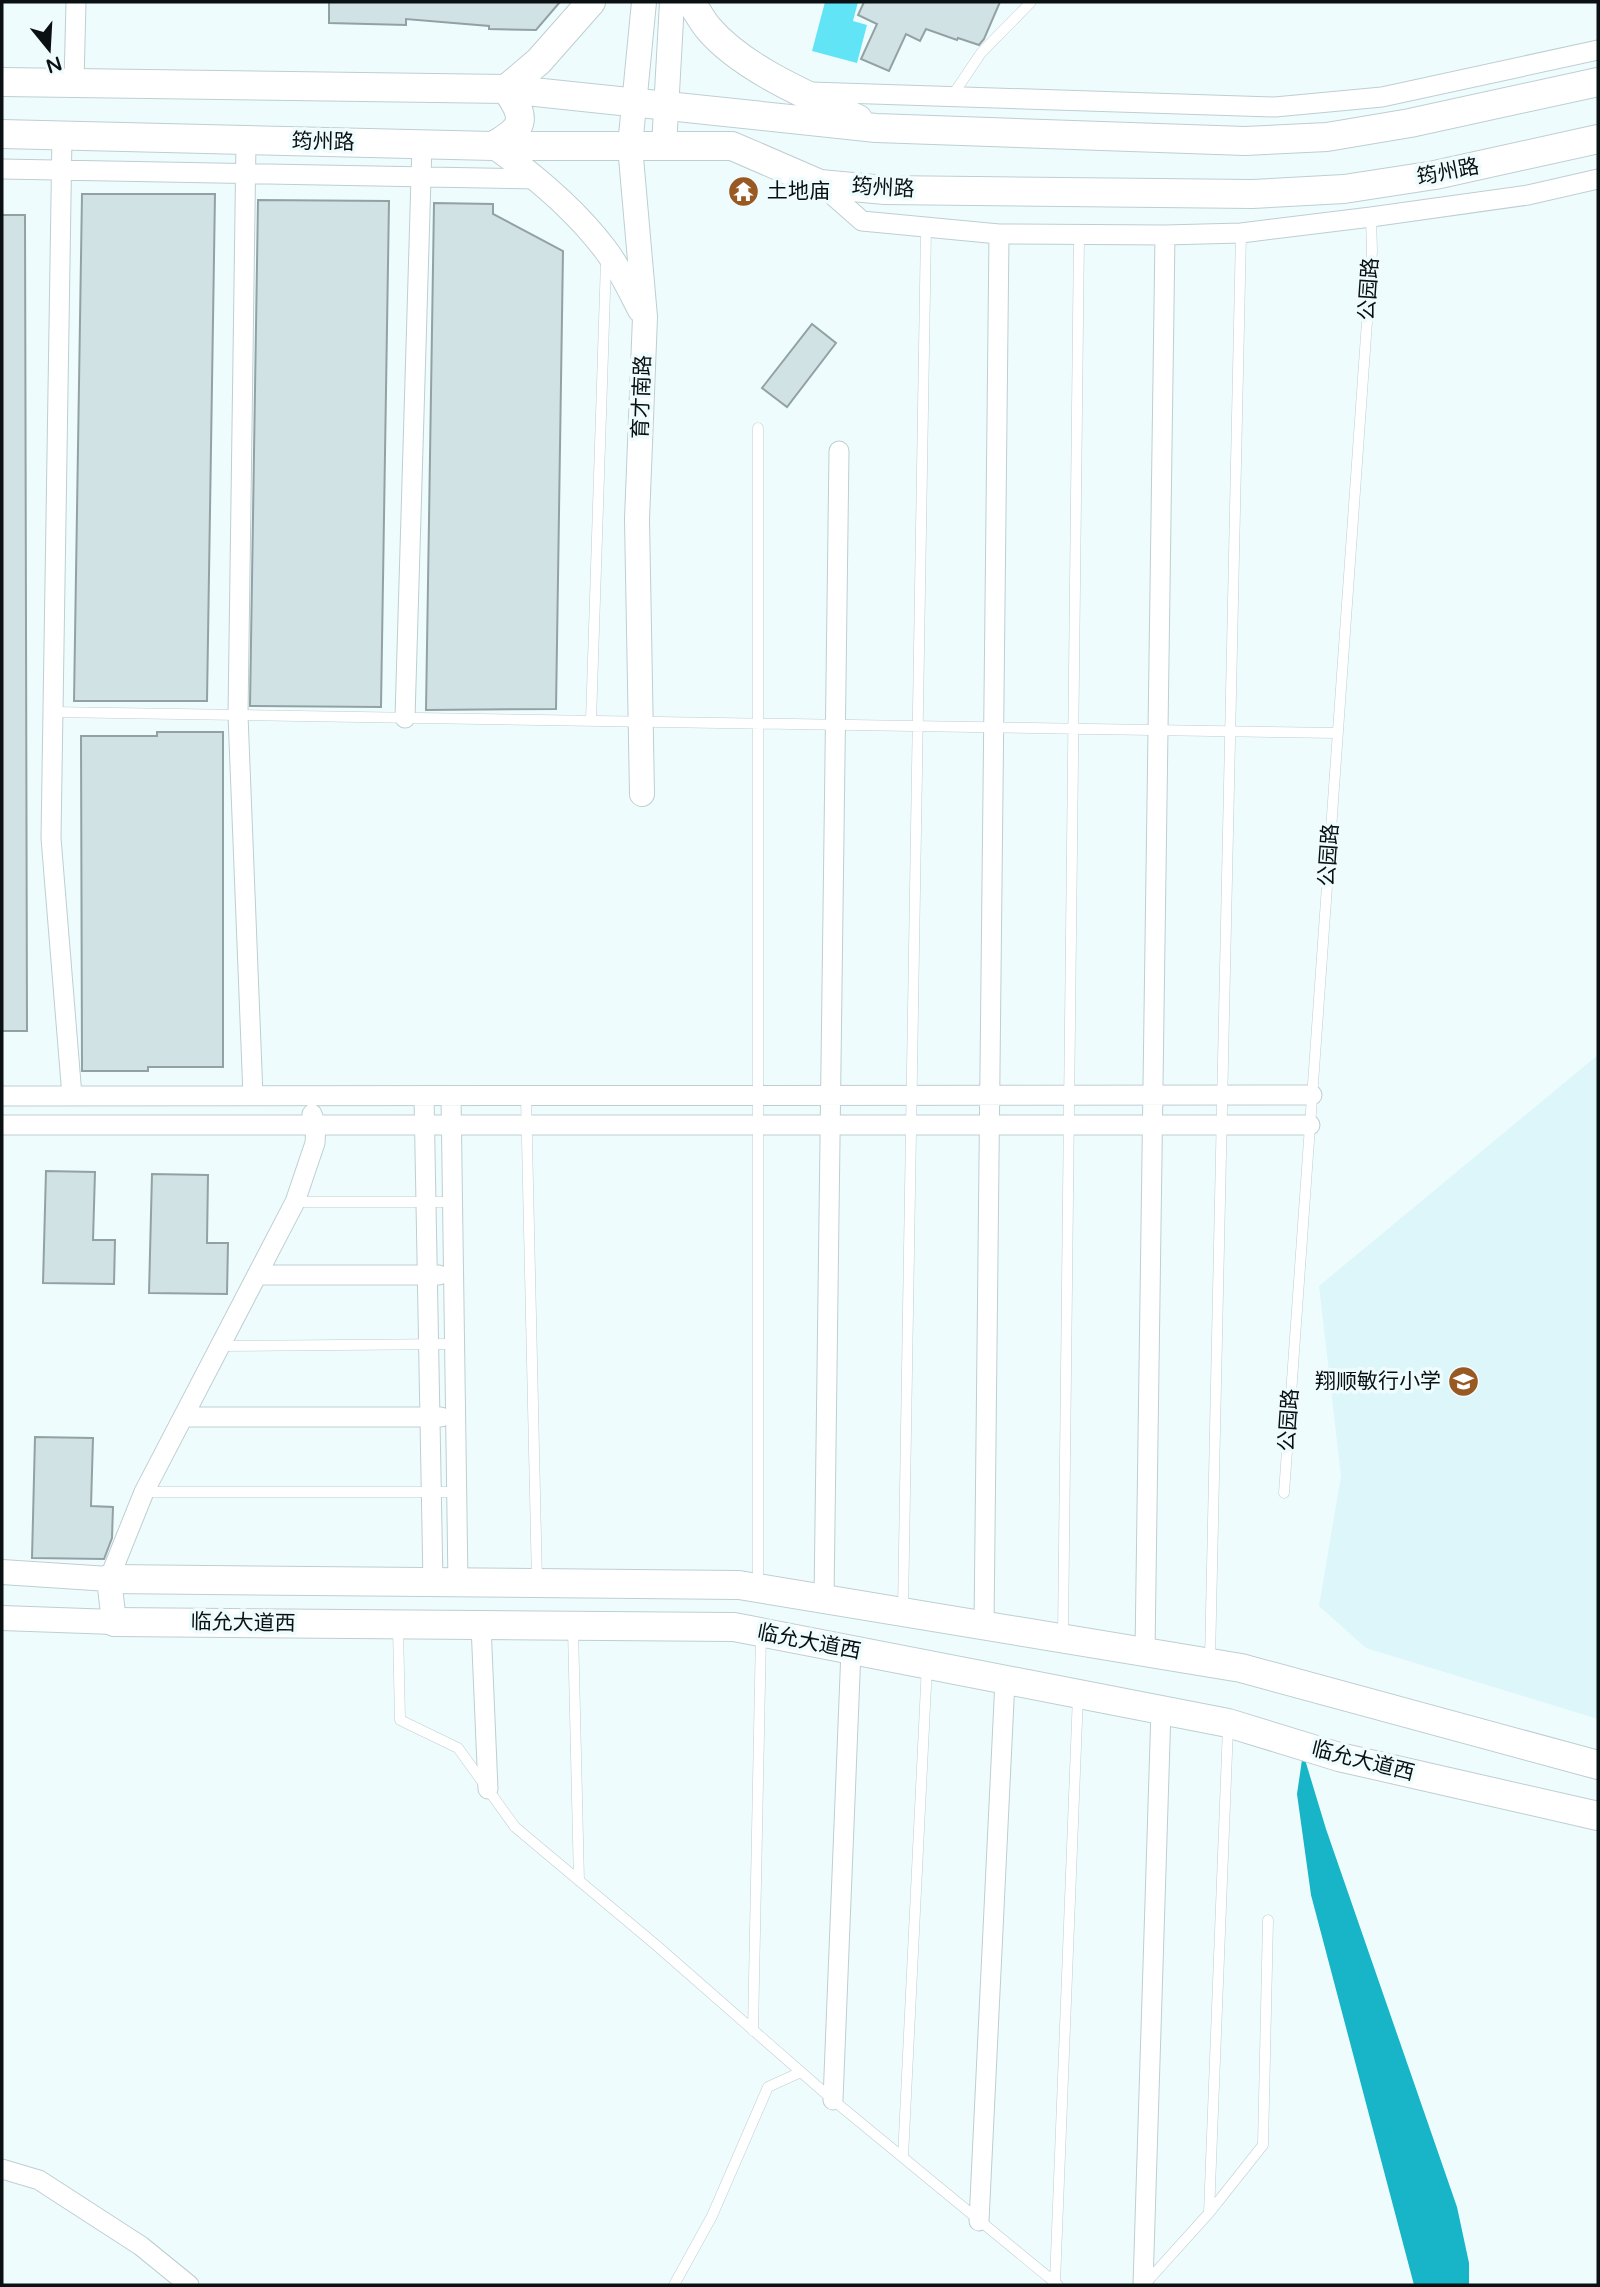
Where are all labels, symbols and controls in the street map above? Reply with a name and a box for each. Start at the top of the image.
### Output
north arrow [14,14,84,84]
text: N [43,51,65,77]
street label: 筠州路 [291,129,355,155]
street label: 筠州路 [1415,154,1481,190]
temple icon: 土地庙 [727,174,761,208]
street label: 筠州路 [851,174,915,202]
place label: 土地庙 [767,179,830,204]
street label: 公园路 [1354,257,1384,321]
street label: 育才南路 [628,355,656,439]
street label: 公园路 [1314,823,1344,887]
school or university icon: 翔顺敏行小学 [1447,1364,1481,1398]
place label: 翔顺敏行小学 [1315,1369,1441,1394]
street label: 公园路 [1274,1388,1304,1452]
street label: 临允大道西 [190,1610,296,1636]
street label: 临允大道西 [755,1620,863,1664]
street label: 临允大道西 [1309,1736,1417,1786]

